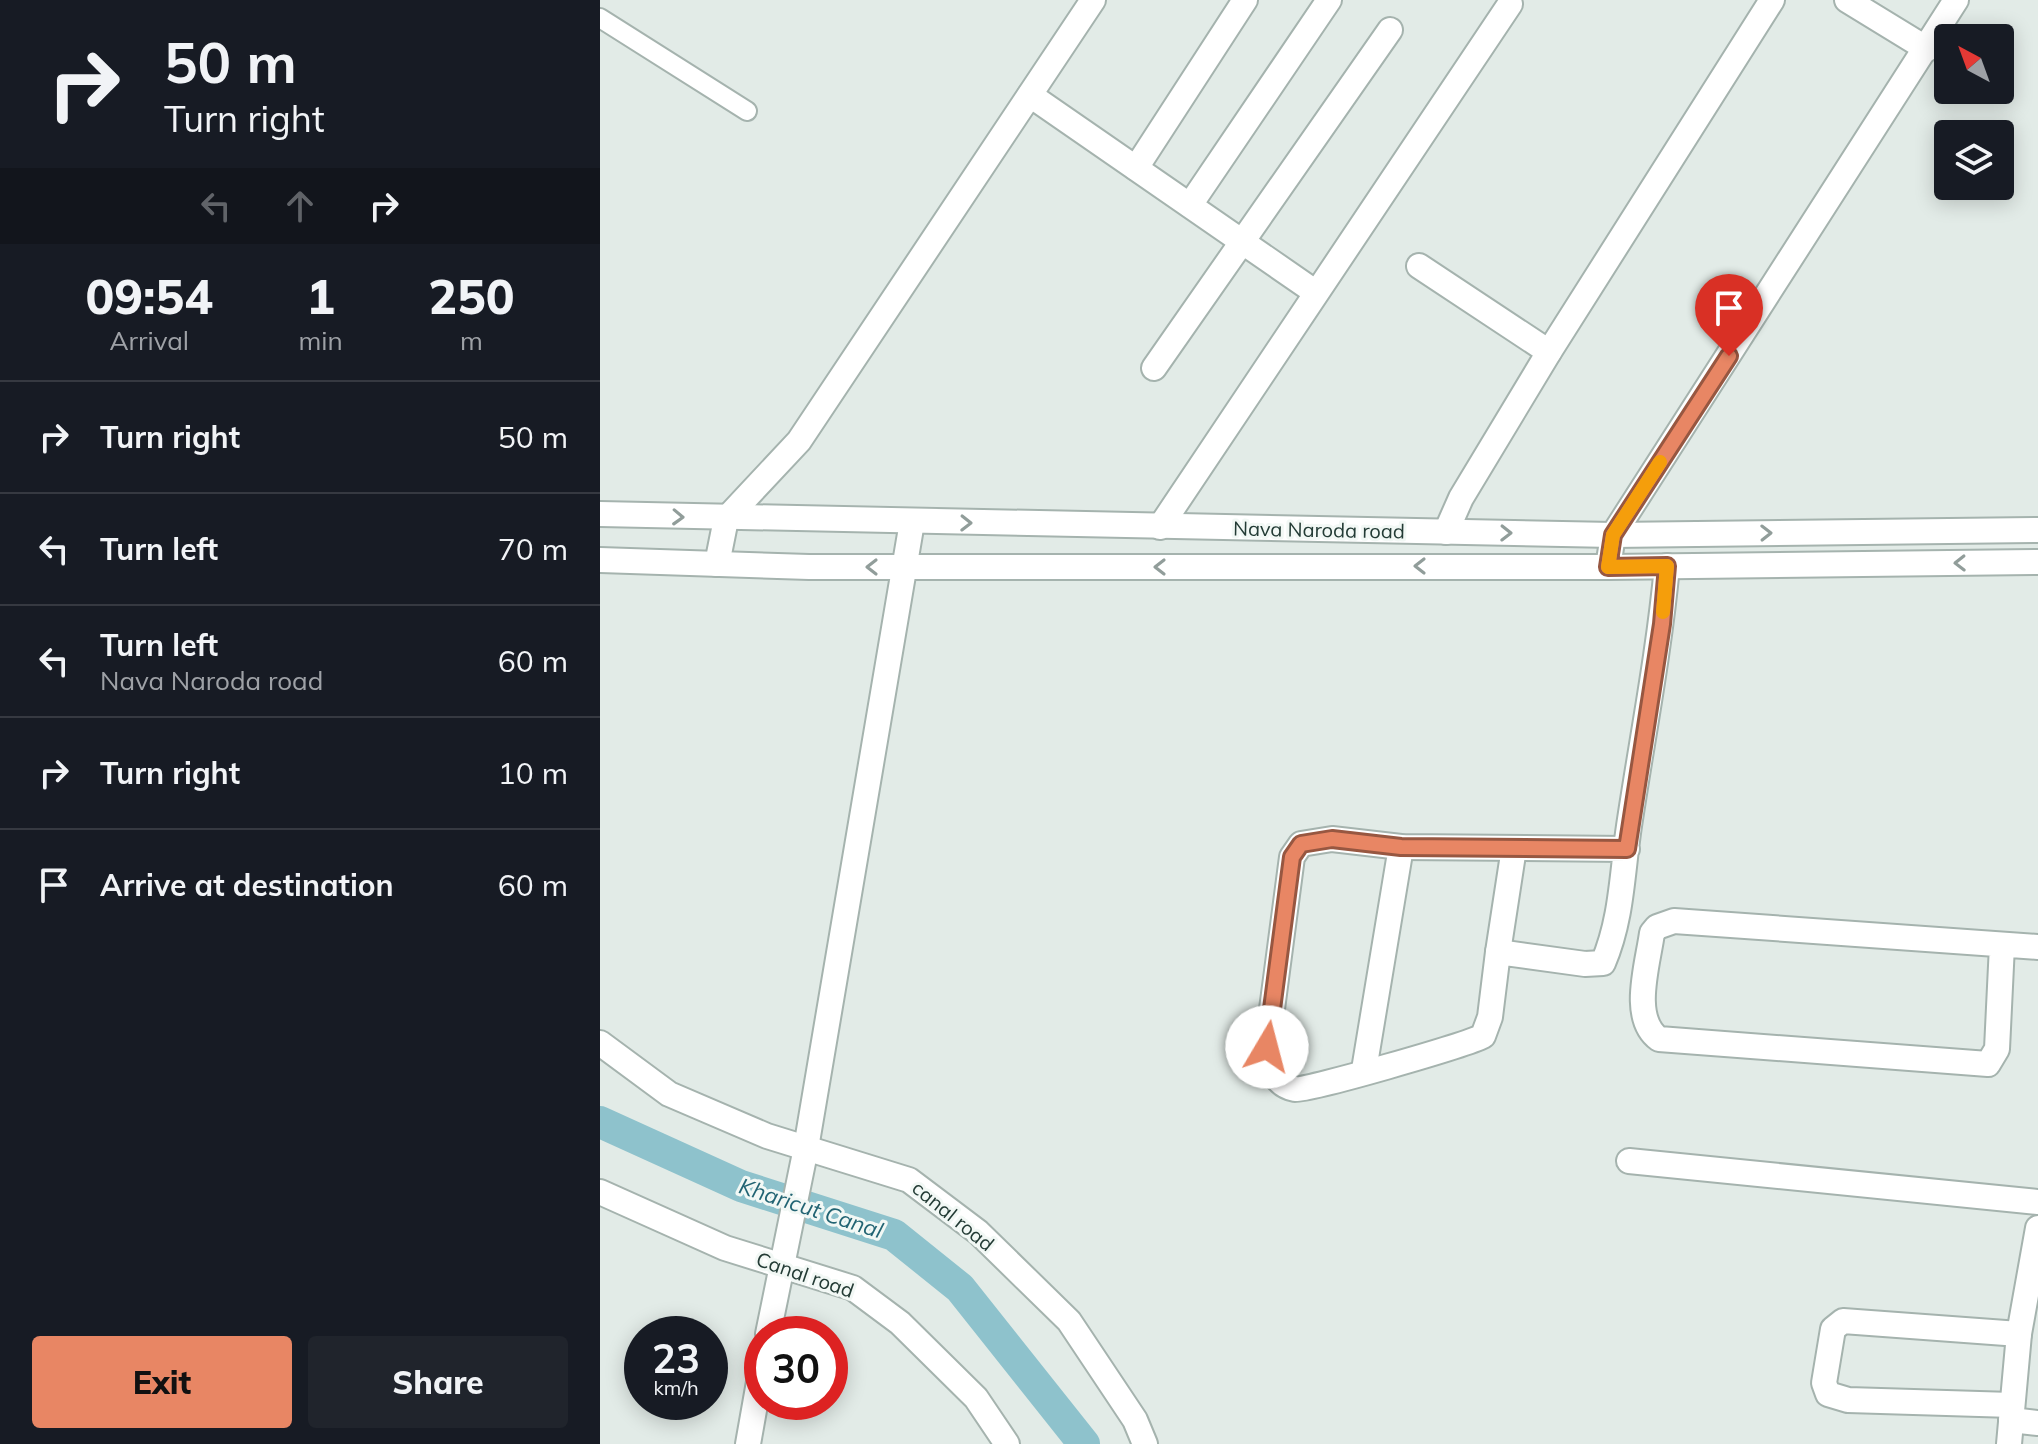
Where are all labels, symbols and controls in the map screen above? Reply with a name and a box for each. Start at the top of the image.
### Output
north arrow [1934,24,2014,104]
map controls [1934,24,2014,200]
text: 50 m [164,27,297,97]
icon: right [32,32,136,136]
text: Turn right [164,96,325,141]
button: layers [1934,120,2014,200]
icon: left [194,184,238,228]
icon: ahead [278,184,322,228]
icon: right [362,184,406,228]
text: 09:54 [85,266,213,326]
text: 1 [306,266,335,326]
text: 250 [428,266,515,326]
pin [1695,274,1763,356]
icon: arrive [1707,286,1751,330]
text: Arrival [109,324,189,357]
text: min [299,324,343,357]
text: m [460,324,483,357]
icon: right [32,415,76,459]
text: Turn right [100,418,240,456]
text: 50 m [498,418,568,456]
one-way arrow [672,508,685,525]
one-way arrow [960,515,973,532]
street label: Nava Naroda road [1233,516,1405,543]
one-way arrow [1500,524,1513,542]
one-way arrow [1760,524,1773,542]
icon: left [32,527,76,571]
text: Turn left [100,530,218,568]
text: 70 m [498,530,568,568]
one-way arrow [1953,554,1966,572]
one-way arrow [1413,557,1426,575]
one-way arrow [865,558,878,576]
one-way arrow [1153,558,1166,576]
text: Turn left [100,626,218,664]
icon: left [32,639,76,683]
text: 60 m [498,642,568,680]
text: Nava Naroda road [100,664,323,697]
icon: right [32,751,76,795]
text: Turn right [100,754,240,792]
text: 10 m [498,754,568,792]
icon: arrive [32,863,76,907]
text: Arrive at destination [100,866,394,904]
text: 60 m [498,866,568,904]
position arrow [1225,1005,1309,1089]
water label: Kharicut Canal [736,1172,887,1245]
street label: canal road [907,1175,999,1256]
street label: Canal road [753,1246,857,1303]
speed limit sign: 30 [744,1316,848,1420]
text: 23 [652,1333,700,1383]
button: Exit [32,1336,292,1428]
button: Share [308,1336,568,1428]
text: km/h [653,1375,699,1400]

